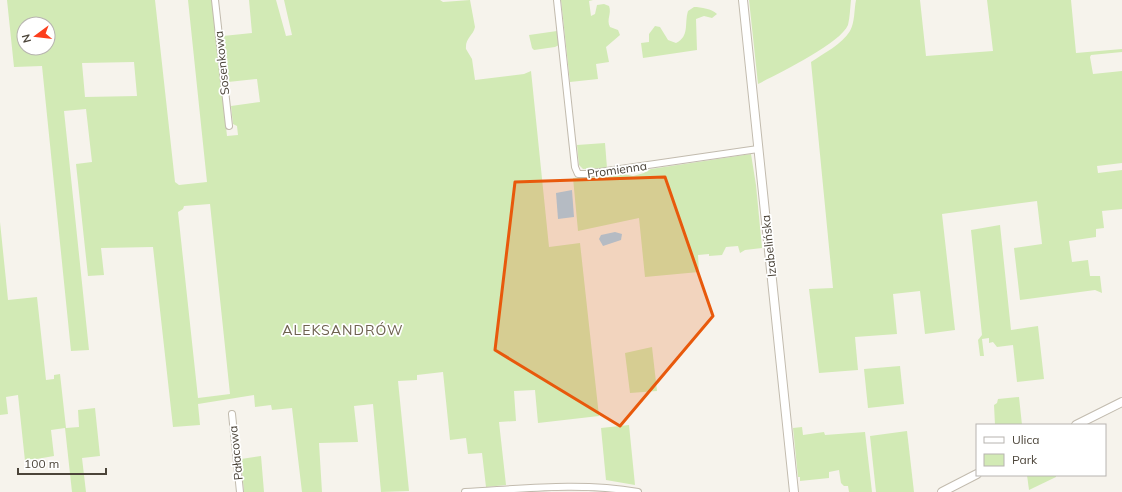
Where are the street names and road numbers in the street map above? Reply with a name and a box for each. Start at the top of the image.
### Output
street label: Sosenkowa [211,30,232,96]
street label: Promienna [586,158,648,181]
street label: Izabelińska [758,214,779,278]
street label: Pałacowa [225,425,246,481]

